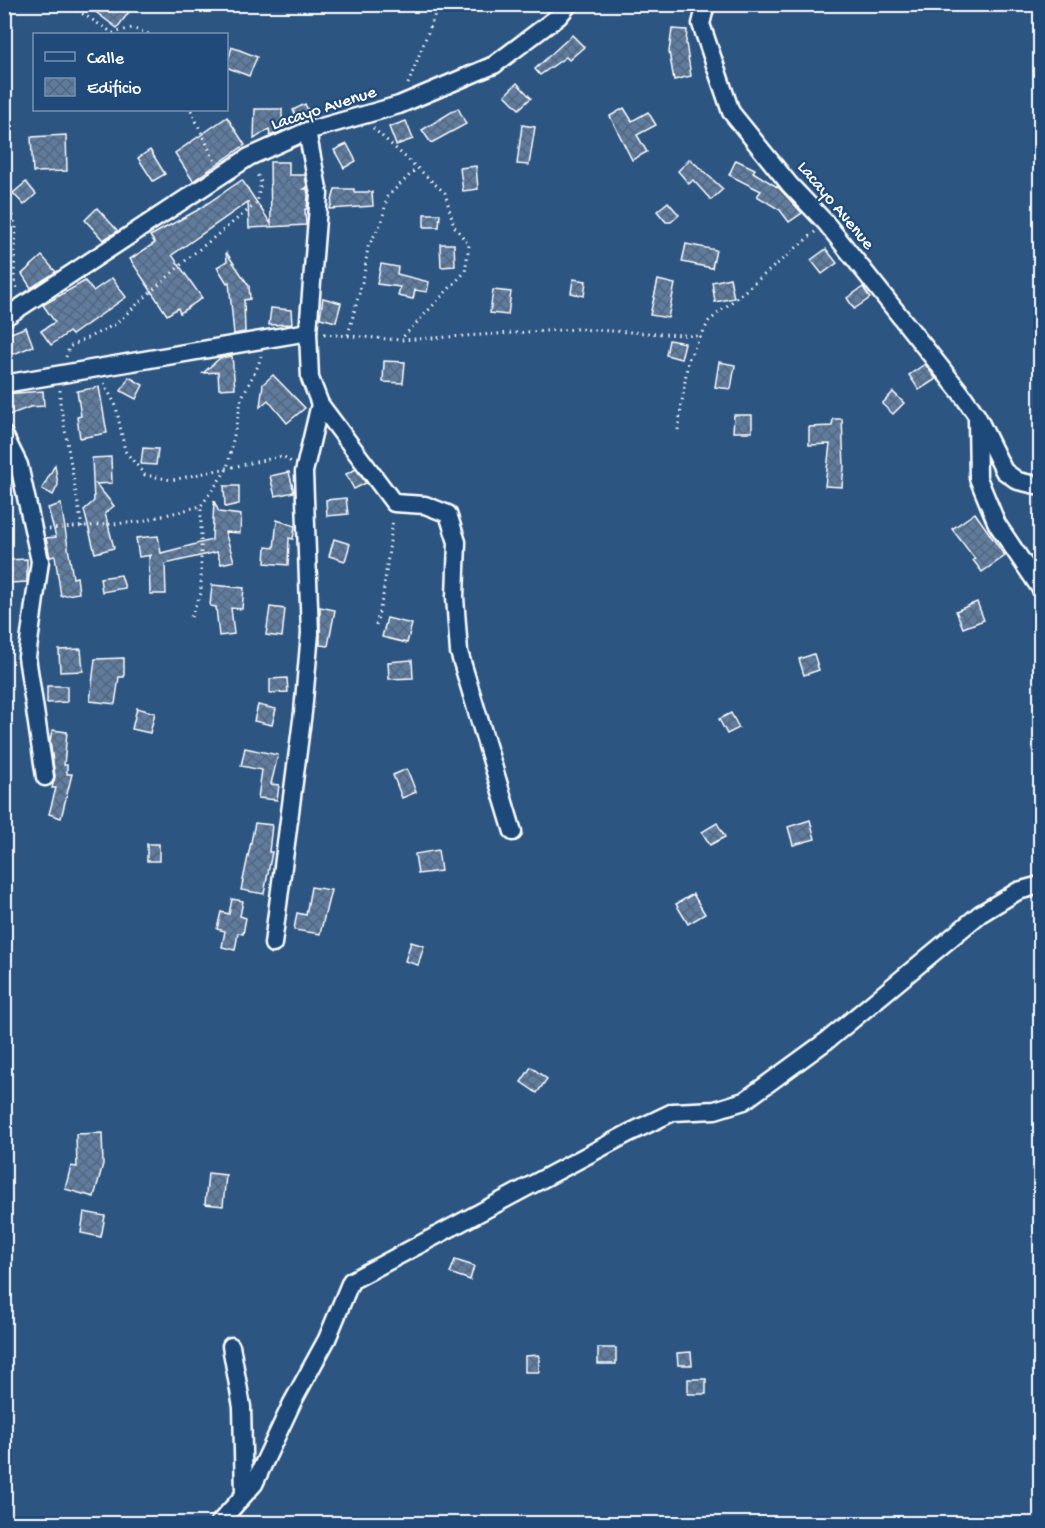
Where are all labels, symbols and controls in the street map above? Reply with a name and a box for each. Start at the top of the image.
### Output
legend [33,33,228,111]
text: Calle [87,49,125,70]
text: Edificio [87,79,141,100]
street label: Lacayo Avenue [269,82,380,136]
street label: Lacayo Avenue [792,157,879,255]

